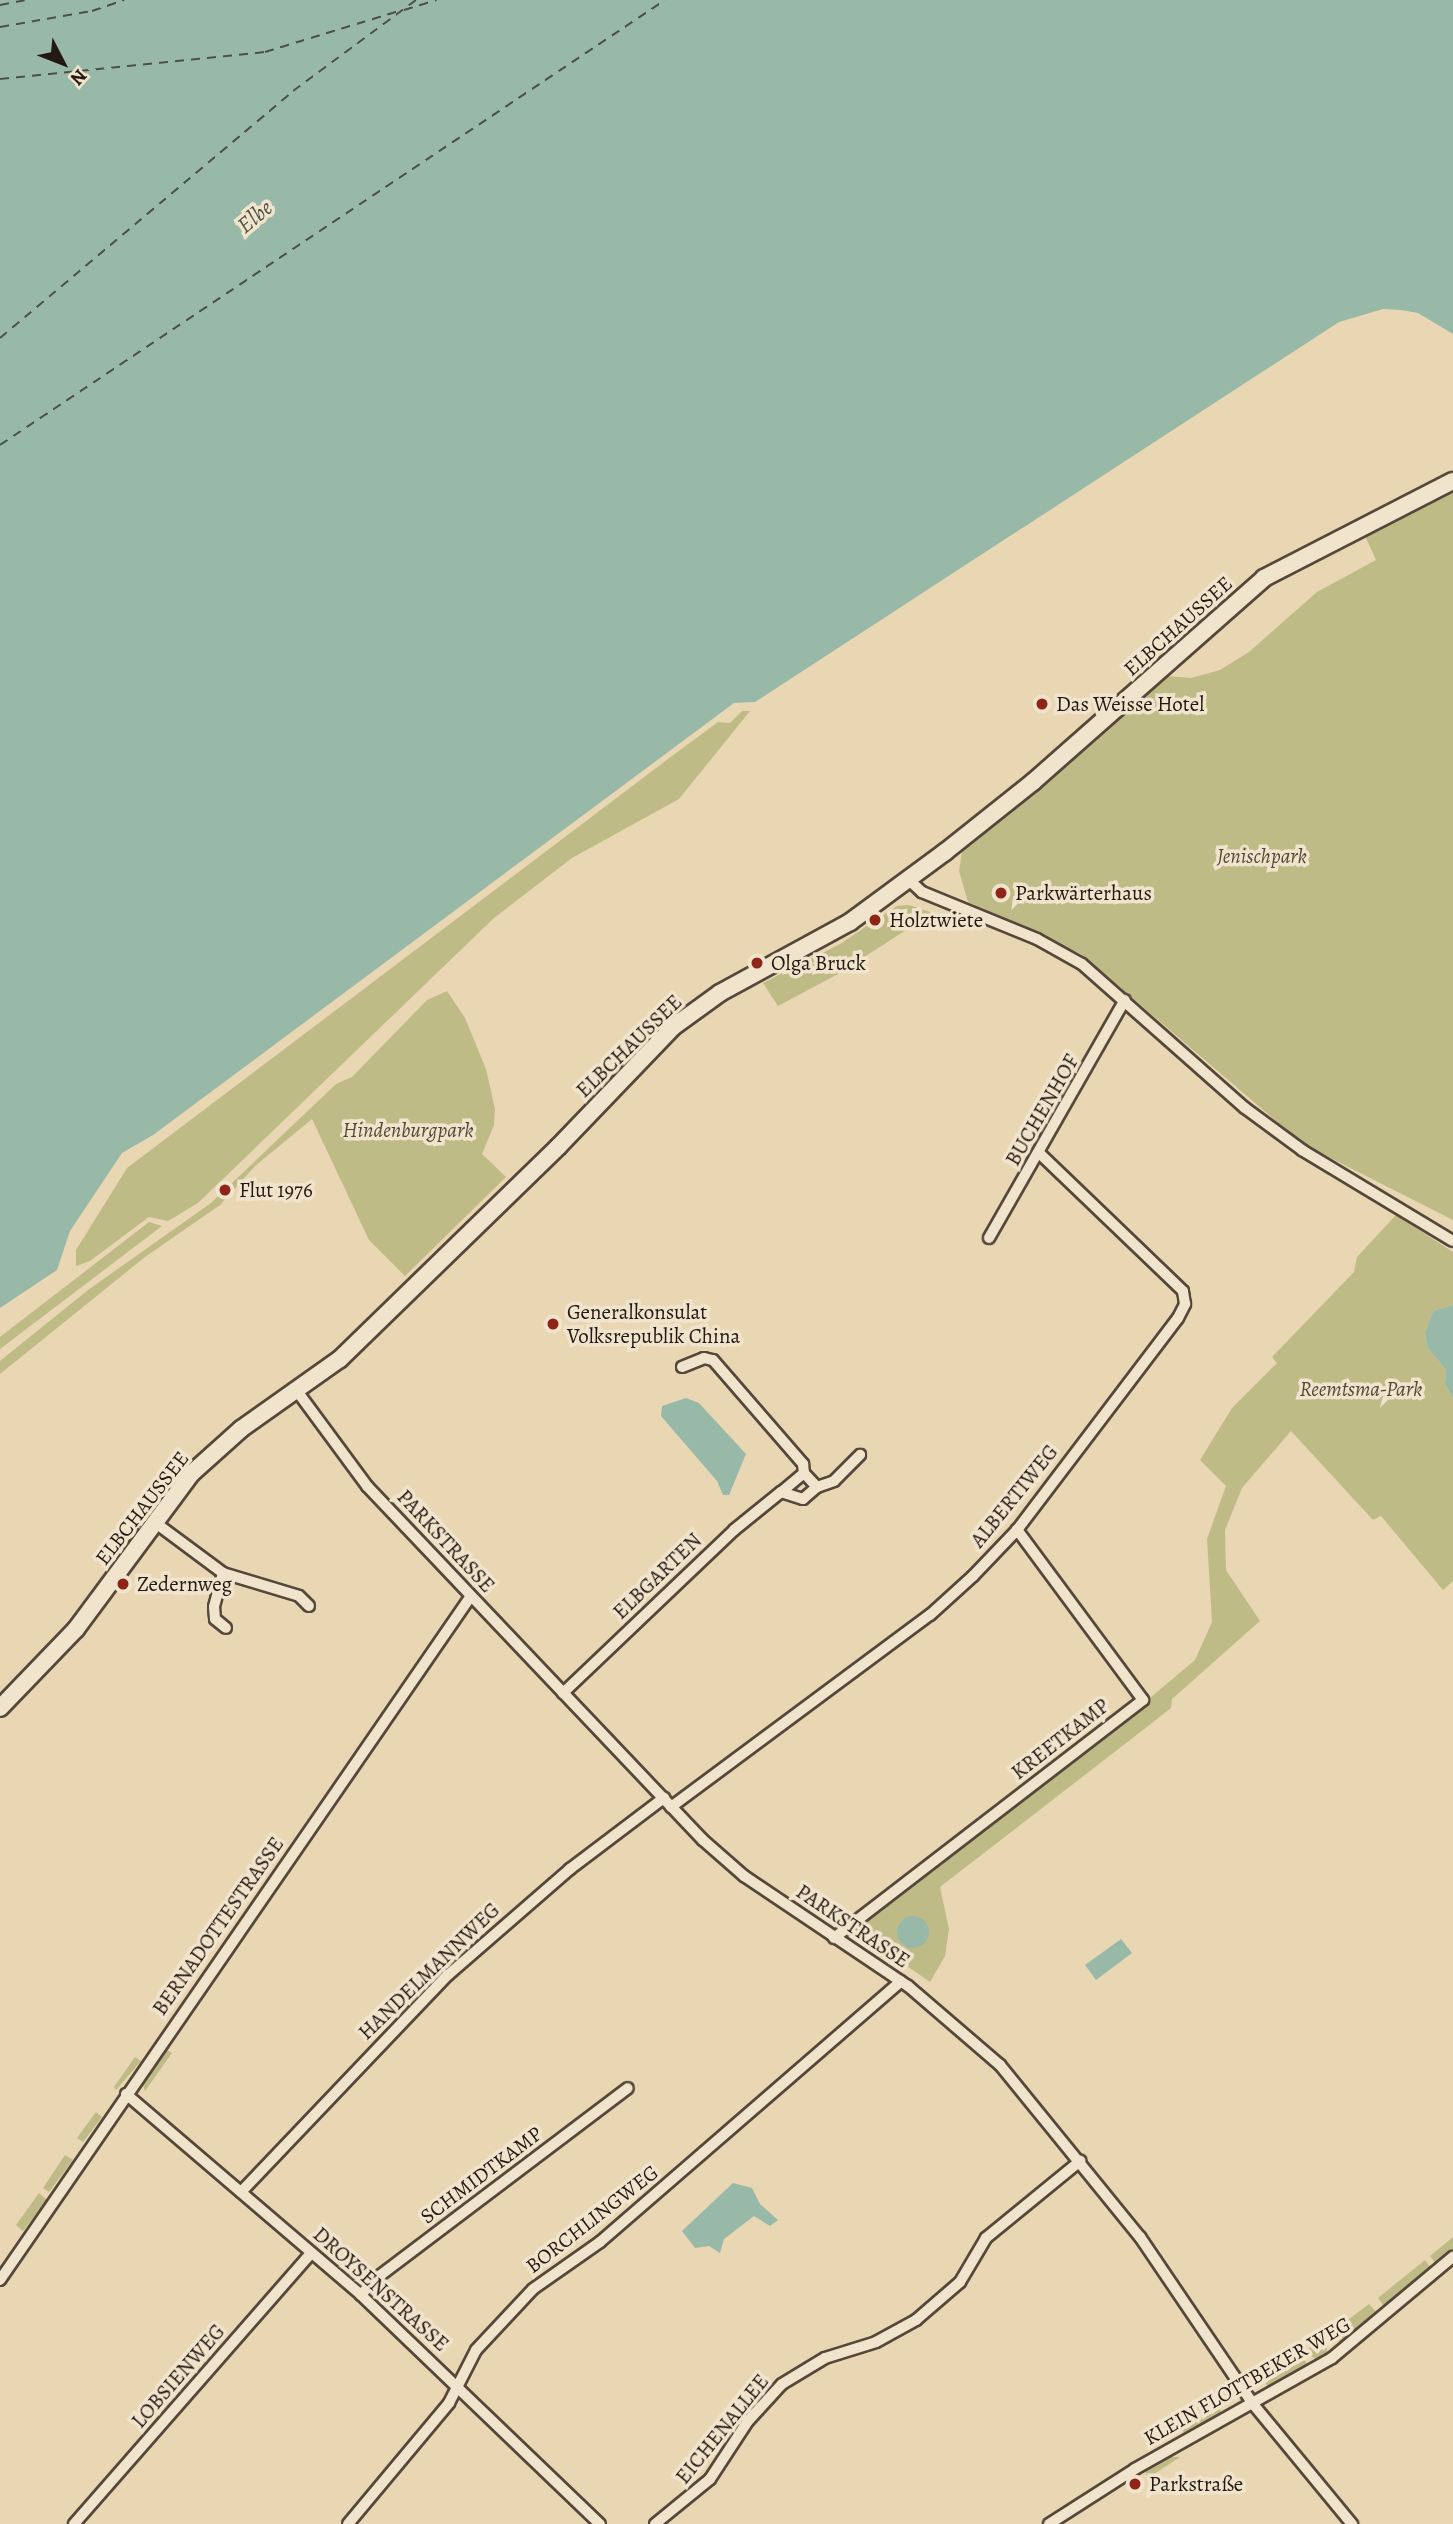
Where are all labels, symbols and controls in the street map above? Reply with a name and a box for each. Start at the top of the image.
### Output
north arrow [28,28,98,98]
text: N [64,63,93,91]
water label: Elbe [232,194,278,240]
street label: ELBCHAUSSEE [1119,571,1237,681]
place label: Das Weisse Hotel [1056,691,1204,717]
marker: Das Weisse Hotel [1034,696,1050,712]
park label: Jenischpark [1217,843,1307,869]
place label: Parkwärterhaus [1015,880,1152,906]
marker: Parkwärterhaus [993,885,1009,901]
place label: Holztwiete [889,907,983,933]
marker: Holztwiete [867,912,883,928]
place label: Olga Bruck [771,950,866,976]
marker: Olga Bruck [749,955,765,971]
street label: ELBCHAUSSEE [571,989,687,1103]
street label: BUCHENHOF [1000,1050,1084,1170]
park label: Hindenburgpark [342,1117,474,1143]
place label: Flut 1976 [239,1177,313,1203]
marker: Flut 1976 [217,1182,233,1198]
place label: Generalkonsulat Volksrepublik China [567,1299,740,1349]
marker: Generalkonsulat Volksrepublik China [545,1316,561,1332]
park label: Reemtsma-Park [1300,1376,1422,1402]
street label: ALBERTIWEG [965,1440,1063,1552]
street label: ELBCHAUSSEE [90,1446,194,1570]
street label: PARKSTRASSE [392,1484,500,1598]
street label: ELBGARTEN [608,1528,706,1624]
place label: Zedernweg [137,1571,232,1597]
marker: Zedernweg [115,1576,131,1592]
street label: KREETKAMP [1006,1693,1114,1785]
street label: BERNADOTTESTRASSE [147,1832,289,2020]
street label: PARKSTRASSE [791,1879,915,1973]
street label: HANDELMANNWEG [353,1897,505,2045]
street label: SCHMIDTKAMP [415,2121,547,2229]
street label: BORCHLINGWEG [521,2159,663,2279]
street label: DROYSENSTRASSE [308,2221,454,2357]
street label: KLEIN FLOTTBEKER WEG [1139,2311,1355,2451]
street label: LOBSIENWEG [126,2319,230,2433]
street label: EICHENALLEE [670,2369,774,2489]
place label: Parkstraße [1149,2471,1243,2497]
marker: Parkstraße [1127,2476,1143,2492]

